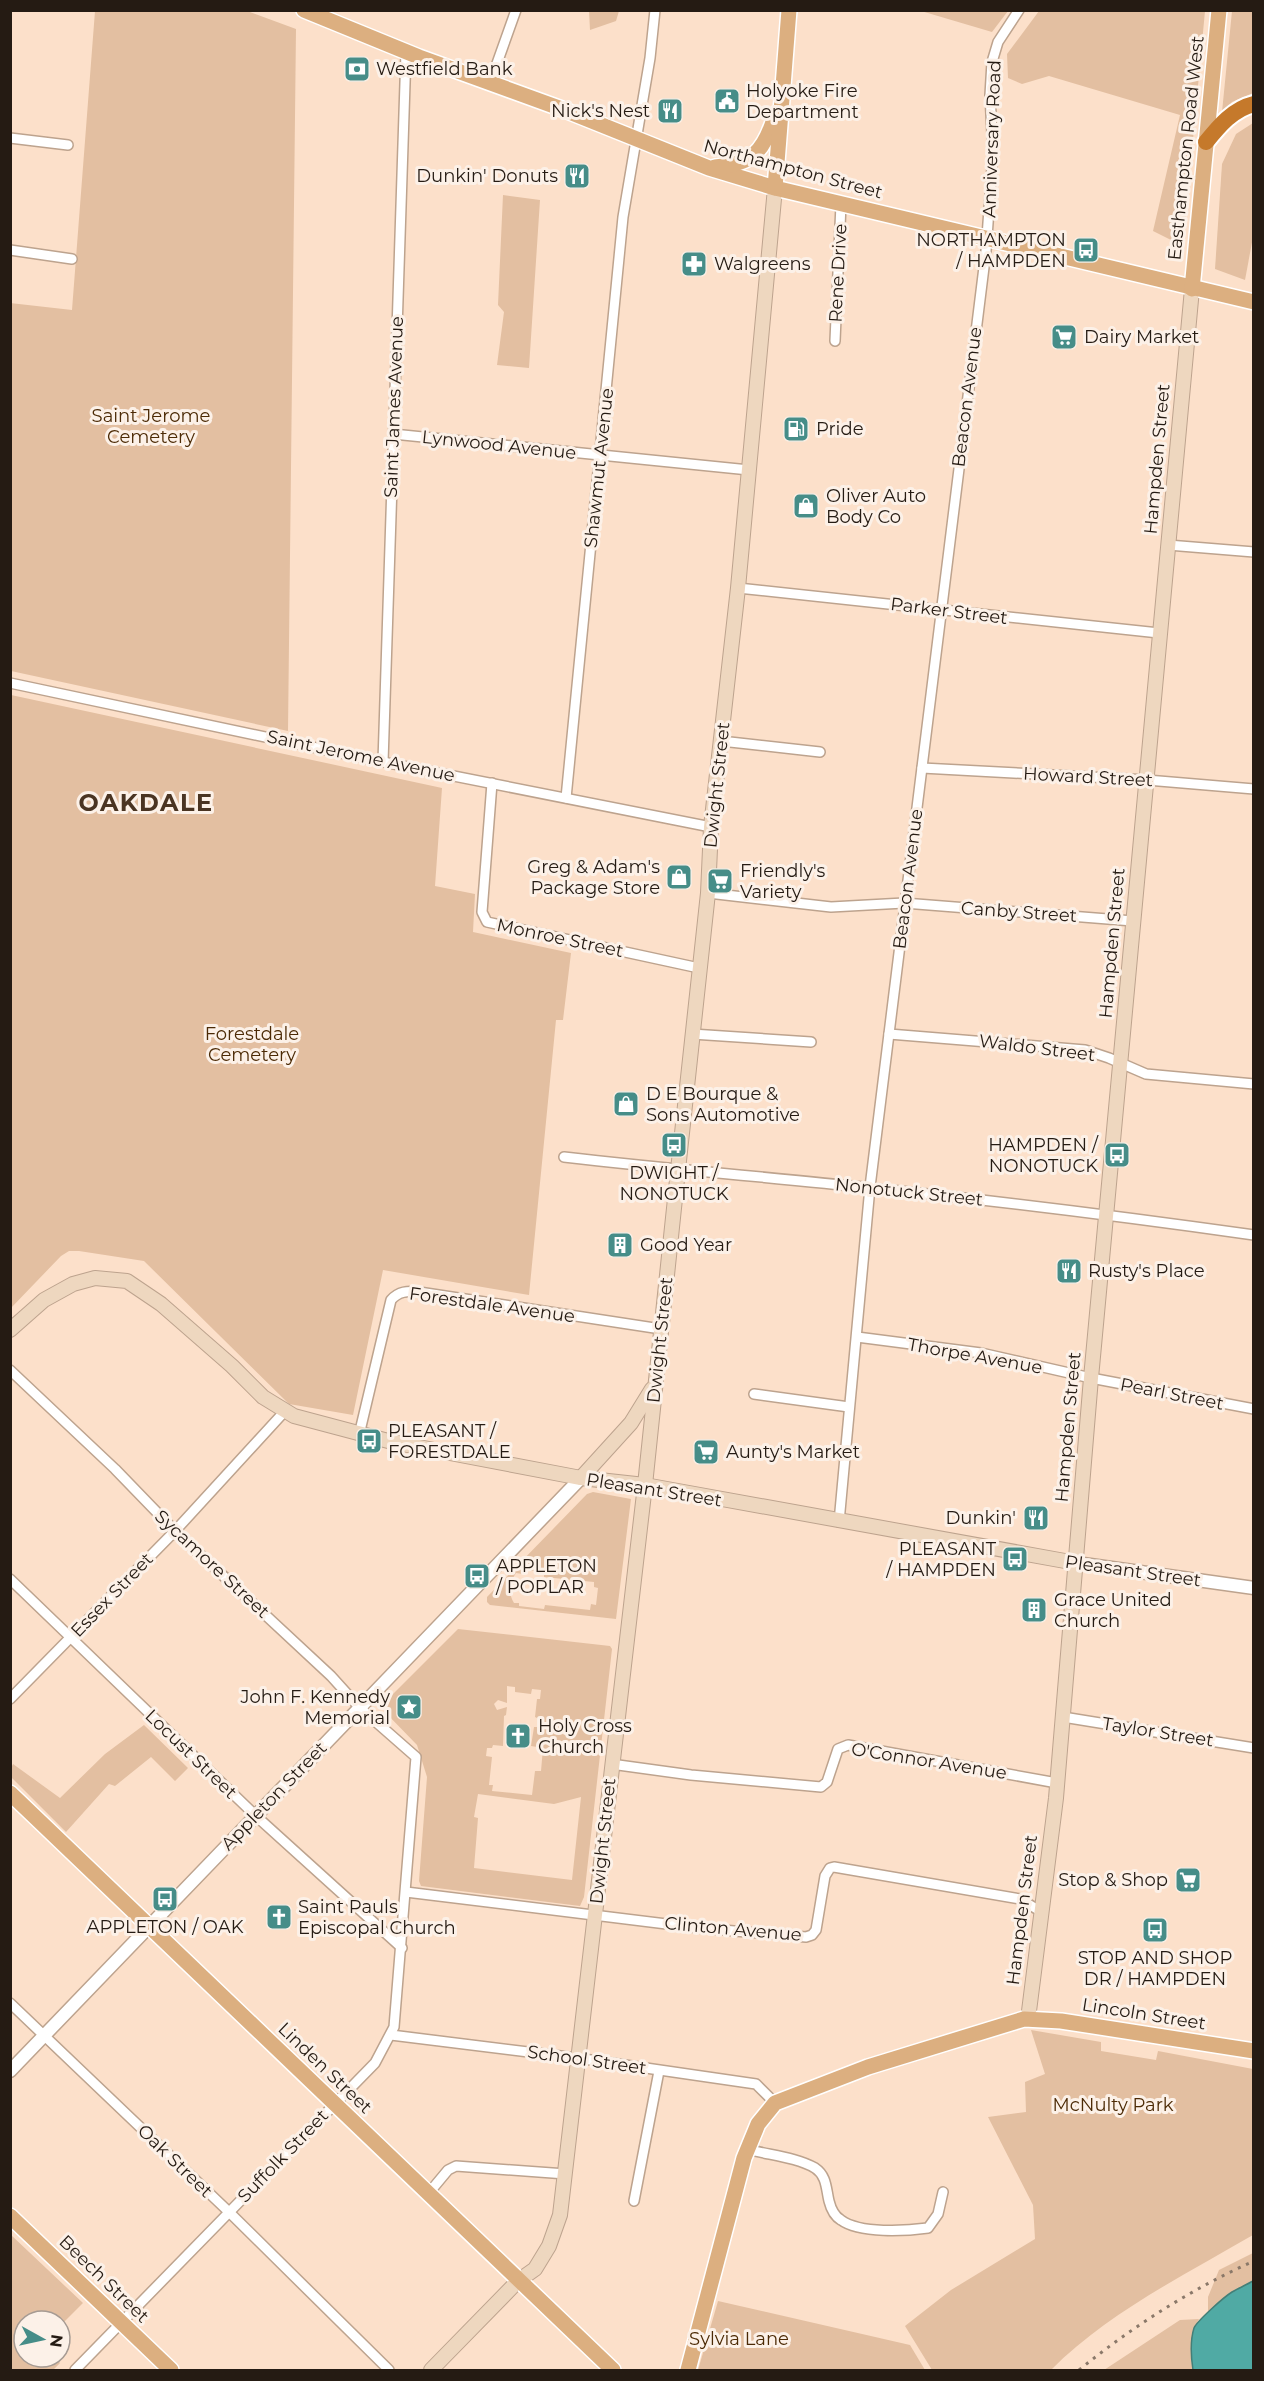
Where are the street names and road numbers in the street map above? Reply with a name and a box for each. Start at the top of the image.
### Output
street label: Easthampton Road West [1163,35,1209,261]
street label: Anniversary Road [978,60,1006,218]
street label: Northampton Street [701,135,885,203]
street label: Rene Drive [824,223,852,323]
street label: Saint James Avenue [380,316,408,498]
street label: Beacon Avenue [947,326,987,468]
street label: Hampden Street [1139,383,1175,535]
street label: Shawmut Avenue [580,387,618,549]
street label: Lynwood Avenue [421,426,578,464]
street label: Parker Street [889,593,1009,629]
street label: Dwight Street [699,721,735,849]
street label: Saint Jerome Avenue [265,725,457,787]
street label: Howard Street [1022,763,1154,791]
street label: Beacon Avenue [888,808,928,950]
street label: Hampden Street [1094,867,1130,1019]
street label: Canby Street [960,897,1078,927]
street label: Monroe Street [495,914,625,962]
street label: Waldo Street [978,1030,1096,1066]
street label: Nonotuck Street [834,1173,984,1211]
street label: Dwight Street [642,1276,678,1404]
street label: Forestdale Avenue [408,1282,576,1328]
street label: Thorpe Avenue [906,1333,1044,1379]
street label: Hampden Street [1050,1351,1086,1503]
street label: Pearl Street [1118,1373,1226,1415]
street label: Pleasant Street [585,1468,723,1512]
street label: Sycamore Street [150,1505,274,1623]
street label: Essex Street [66,1548,158,1642]
street label: Pleasant Street [1064,1551,1202,1591]
street label: Locust Street [140,1705,242,1803]
street label: Taylor Street [1101,1712,1215,1752]
street label: Appleton Street [217,1737,331,1855]
street label: O'Connor Avenue [850,1738,1008,1784]
street label: Dwight Street [585,1777,621,1905]
street label: Hampden Street [1002,1834,1042,1986]
street label: Clinton Avenue [663,1912,803,1946]
street label: Lincoln Street [1081,1993,1207,2035]
street label: Linden Street [273,2018,377,2118]
street label: School Street [526,2041,648,2079]
street label: Suffolk Street [233,2105,333,2207]
street label: Oak Street [133,2120,217,2202]
street label: Beech Street [54,2231,154,2327]

